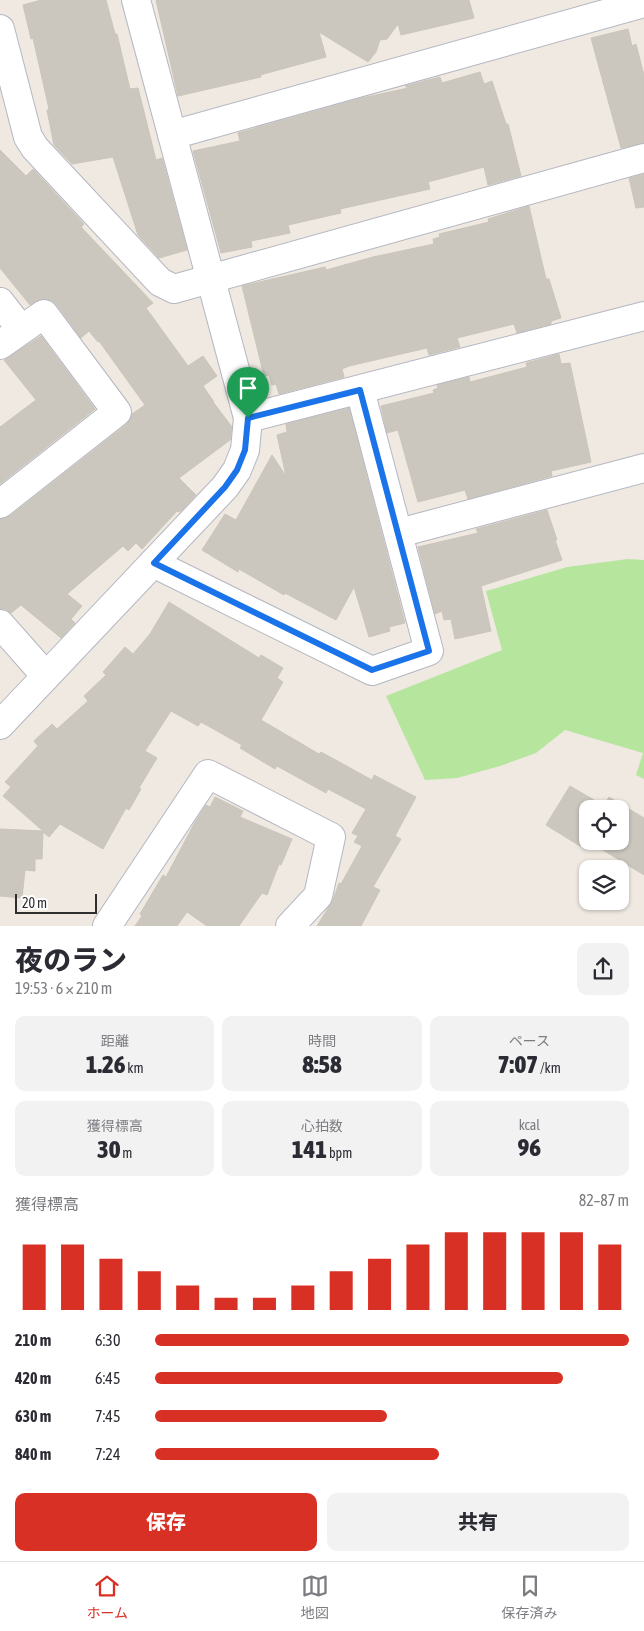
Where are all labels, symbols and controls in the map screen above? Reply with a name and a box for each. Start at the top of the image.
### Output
pin [227,367,269,418]
icon: arrive [234,374,262,402]
map controls [579,800,629,910]
button: locate [579,800,629,850]
button: layers [579,860,629,910]
scale bar [15,891,98,914]
text: 20 m [22,895,47,911]
button: share [577,943,629,995]
text: 夜のラン [15,944,127,976]
text: 19:53 · 6 × 210 m [15,979,112,997]
text: 距離 [101,1033,129,1049]
text: 時間 [308,1033,336,1049]
text: ペース [509,1033,550,1049]
text: 1.26 [86,1050,125,1078]
text: 8:58 [302,1050,342,1078]
text: 7:07 [498,1050,538,1078]
text: km [125,1060,144,1076]
text: /km [538,1060,561,1076]
text: kcal [519,1117,540,1133]
text: 獲得標高 [87,1118,143,1134]
text: 心拍数 [301,1118,343,1134]
text: 96 [518,1133,541,1161]
text: 30 [97,1135,120,1163]
text: 141 [292,1135,327,1163]
text: m [120,1145,132,1161]
text: bpm [327,1145,352,1161]
text: 82–87 m [579,1191,629,1209]
text: 獲得標高 [15,1195,79,1213]
text: 210 m [15,1331,51,1349]
text: 6:30 [95,1331,120,1349]
text: 420 m [15,1369,51,1387]
text: 6:45 [95,1369,120,1387]
text: 630 m [15,1407,51,1425]
text: 7:45 [95,1407,120,1425]
text: 840 m [15,1445,51,1463]
text: 7:24 [95,1445,120,1463]
button: 保存 [15,1493,317,1551]
button: 共有 [327,1493,629,1551]
tab: ホーム [86,1572,128,1622]
tab: 地図 [301,1572,329,1622]
tab: 保存済み [502,1572,558,1622]

